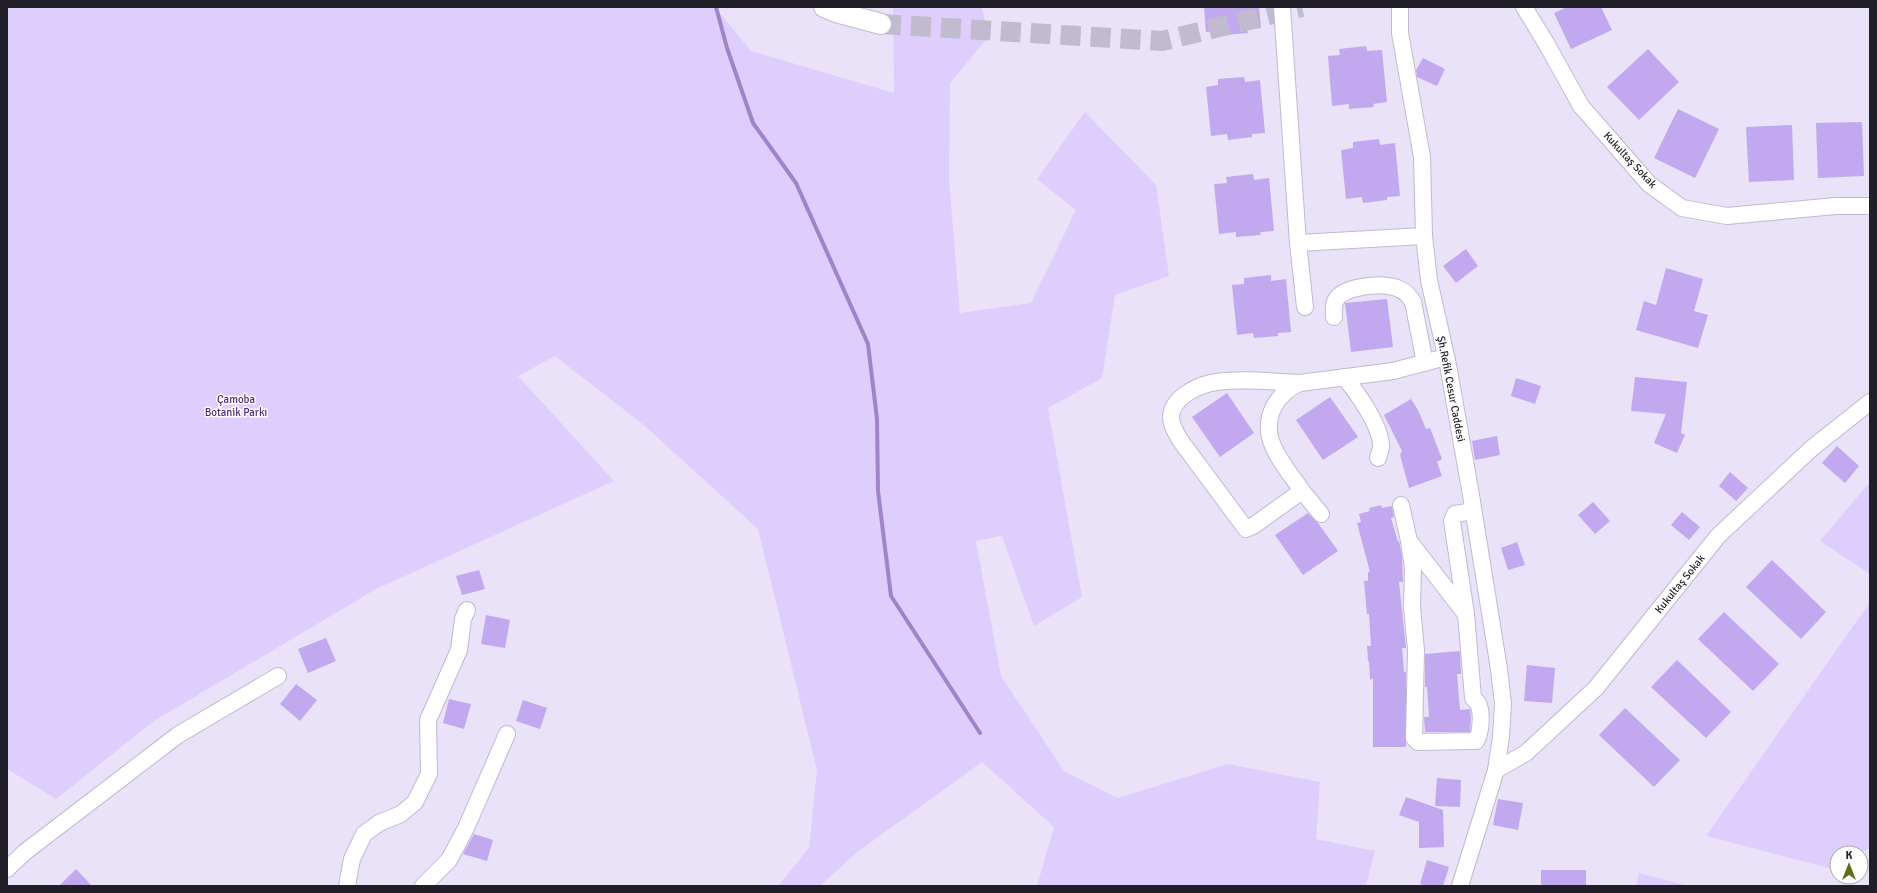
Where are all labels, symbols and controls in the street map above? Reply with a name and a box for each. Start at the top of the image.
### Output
street label: Kukultaş Sokak [1601,129,1660,191]
street label: Şh.Refik Cesur Caddesi [1434,335,1468,443]
park label: Çamoba Botanik Parkı [205,393,267,419]
street label: Kukultaş Sokak [1652,552,1708,616]
north arrow [1829,845,1869,885]
text: K [1846,849,1853,862]

